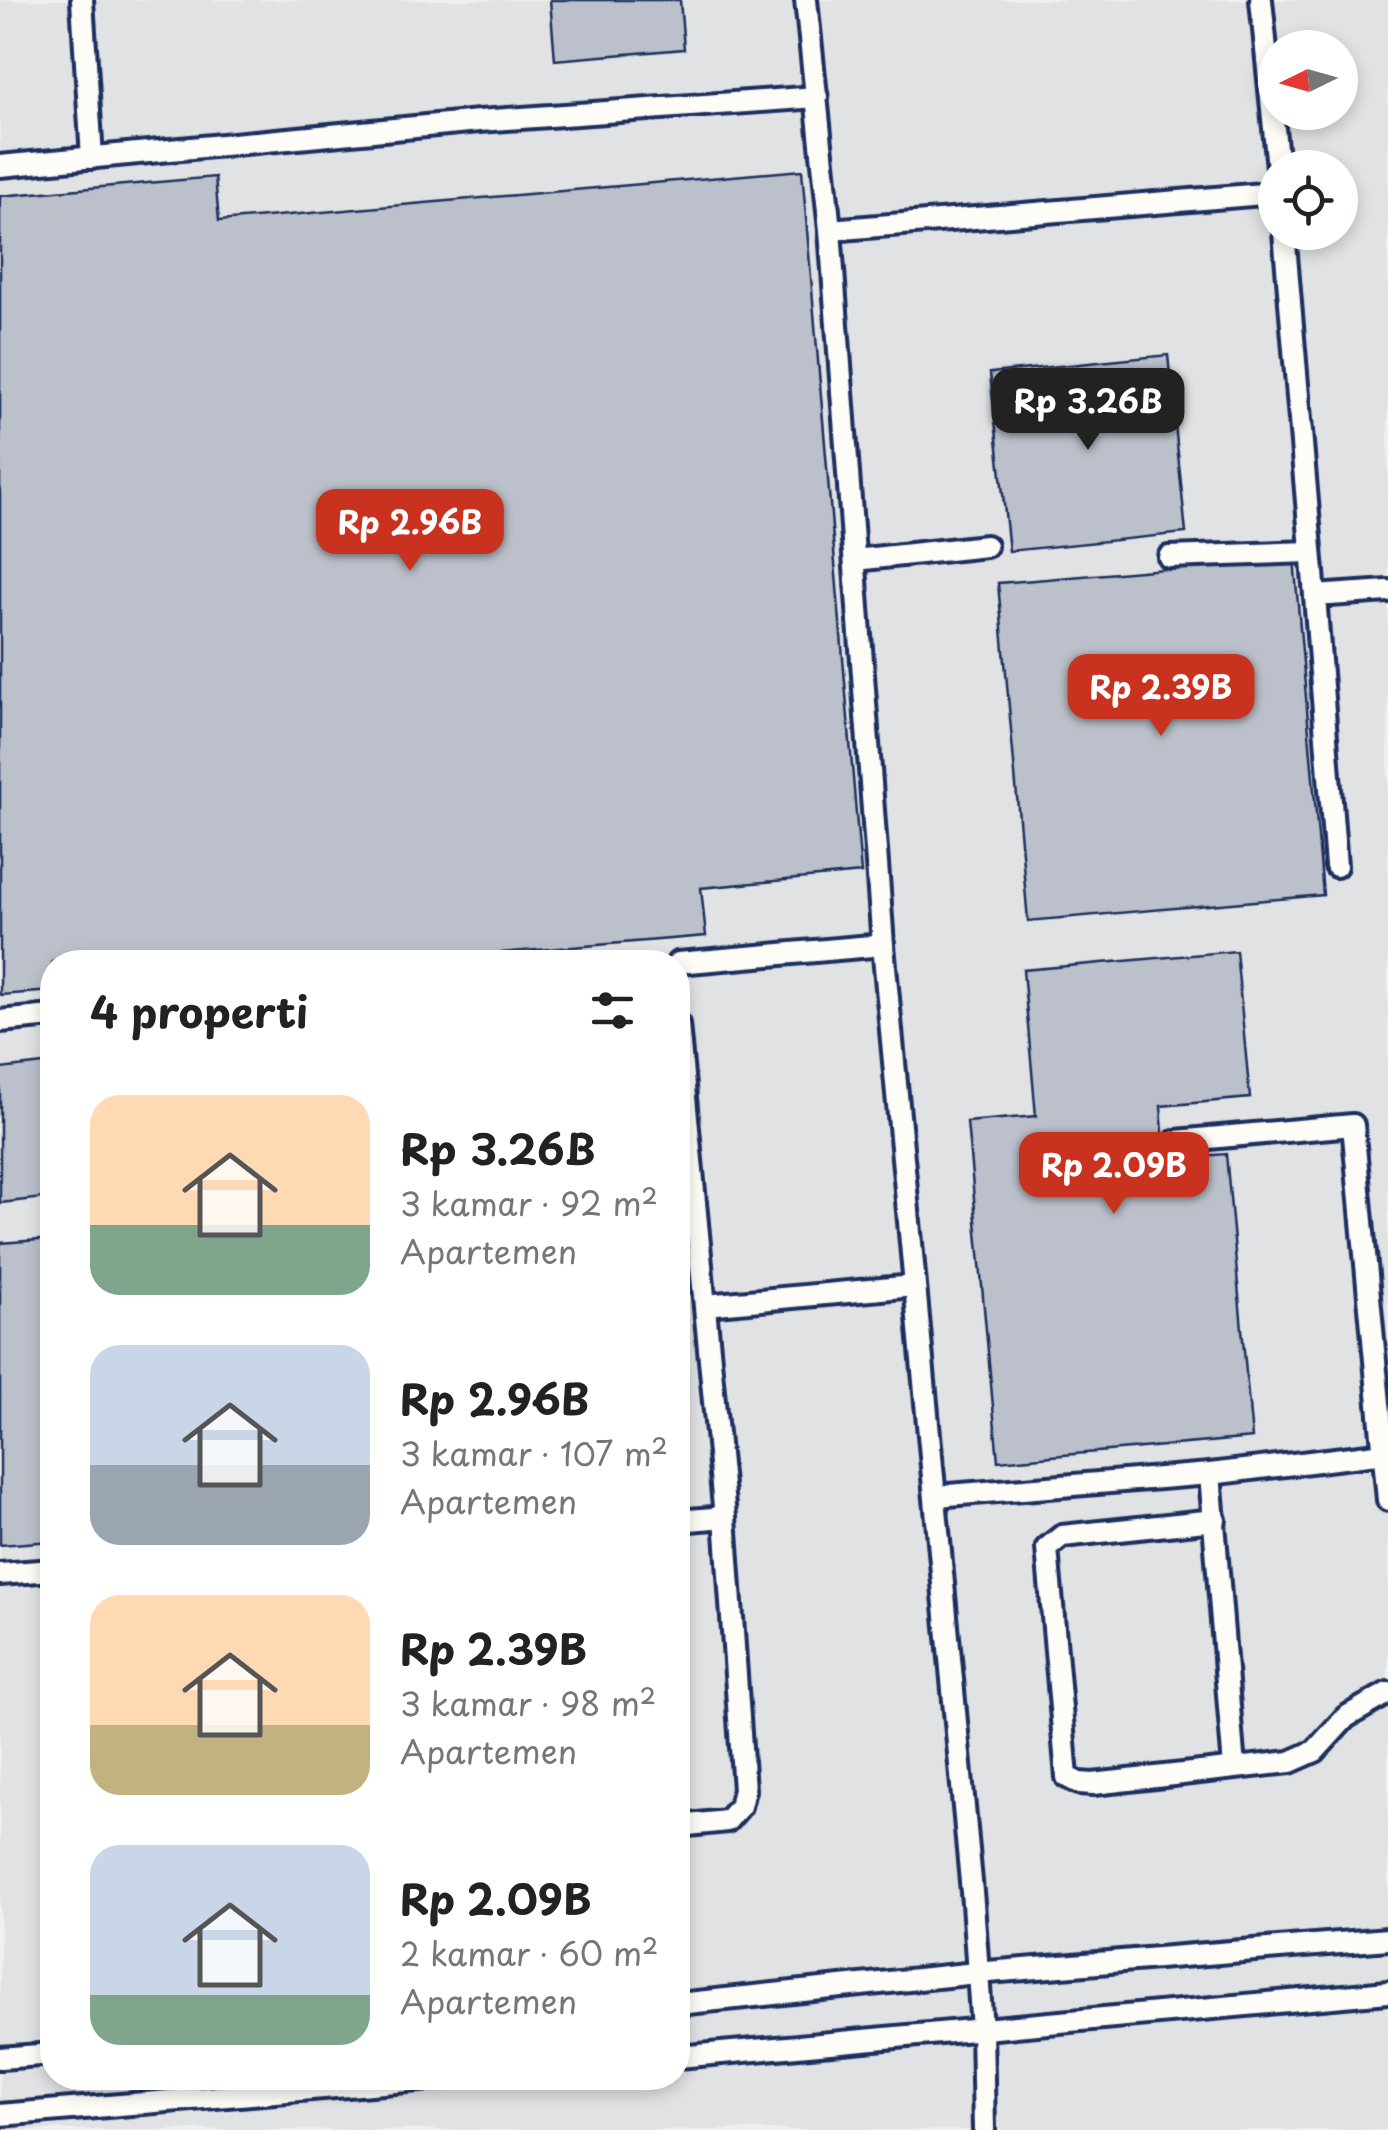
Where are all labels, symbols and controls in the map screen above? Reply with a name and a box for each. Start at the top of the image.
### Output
north arrow [1258,30,1358,130]
map controls [1258,30,1358,250]
button: locate [1258,150,1358,250]
pin: Rp 3.26B [985,368,1191,453]
text: Rp 3.26B [1013,376,1163,424]
pin: Rp 2.96B [307,489,513,574]
text: Rp 2.96B [338,497,482,545]
pin: Rp 2.39B [1058,654,1264,739]
text: Rp 2.39B [1090,662,1232,710]
text: 4 properti [90,979,308,1042]
icon: filters [585,983,640,1038]
text: Rp 3.26B [400,1116,596,1179]
pin: Rp 2.09B [1011,1132,1217,1217]
icon: home [170,1135,290,1255]
text: Rp 2.09B [1041,1140,1187,1188]
text: 3 kamar · 92 m² [400,1179,658,1227]
text: Apartemen [400,1227,577,1275]
text: Rp 2.96B [400,1366,589,1429]
icon: home [170,1385,290,1505]
text: 3 kamar · 107 m² [400,1429,668,1477]
text: Apartemen [400,1477,577,1525]
text: Rp 2.39B [400,1616,587,1679]
icon: home [170,1635,290,1755]
text: 3 kamar · 98 m² [400,1679,656,1727]
text: Apartemen [400,1727,577,1775]
text: Rp 2.09B [400,1866,592,1929]
icon: home [170,1885,290,2005]
text: 2 kamar · 60 m² [400,1929,659,1977]
text: Apartemen [400,1977,577,2025]

